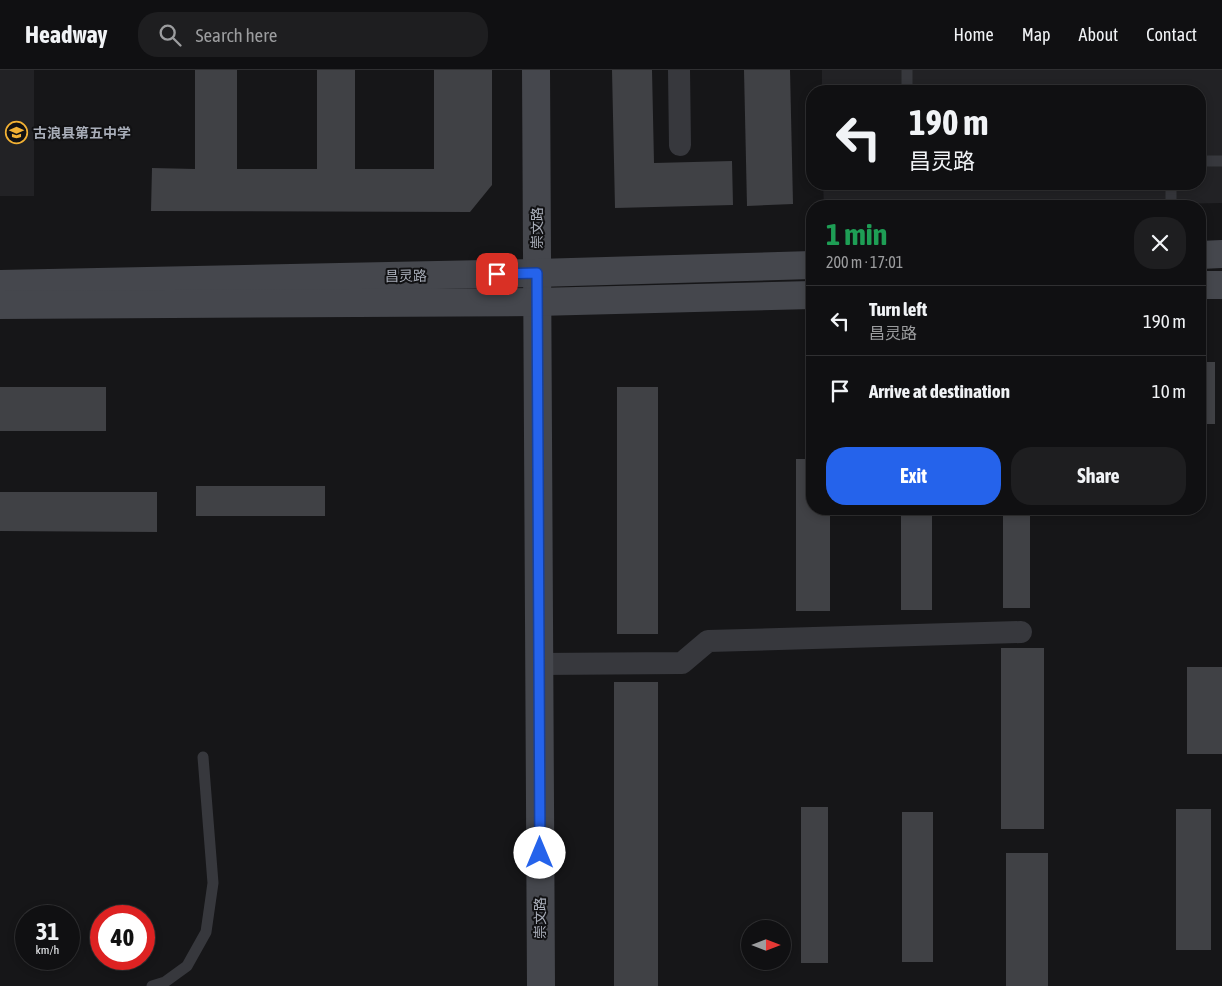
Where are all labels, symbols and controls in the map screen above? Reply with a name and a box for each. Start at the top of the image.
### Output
search box [138,12,488,57]
text: Headway [25,21,108,48]
icon: search [156,21,184,49]
text: Search here [196,24,277,46]
text: Home [954,24,994,45]
text: Map [1022,24,1051,45]
text: About [1079,24,1118,45]
text: Contact [1146,24,1197,45]
text: 190 m [909,102,988,142]
icon: left [826,105,891,170]
school or university icon: 古浪县第五中学 [5,121,29,145]
place label: 古浪县第五中学 [33,125,131,141]
text: 昌灵路 [909,148,975,174]
street label: 崇文路 [529,207,545,249]
text: 1 min [826,217,887,251]
button: close [1134,217,1186,269]
pin [476,253,518,295]
text: 200 m · 17:01 [826,253,903,271]
icon: arrive [483,260,511,288]
street label: 昌灵路 [385,268,427,284]
text: Turn left [869,298,927,320]
icon: left [826,307,854,335]
text: 190 m [1143,310,1186,332]
text: 昌灵路 [869,324,917,342]
icon: arrive [826,377,854,405]
text: Arrive at destination [869,380,1010,402]
text: 10 m [1152,380,1186,402]
button: Exit [826,447,1001,505]
button: Share [1011,447,1186,505]
position arrow [513,826,565,878]
street label: 崇文路 [532,897,548,939]
speed limit sign: 40 [90,905,155,970]
text: 31 [36,917,59,945]
north arrow [741,920,791,970]
map controls [741,920,791,970]
text: km/h [36,943,59,957]

